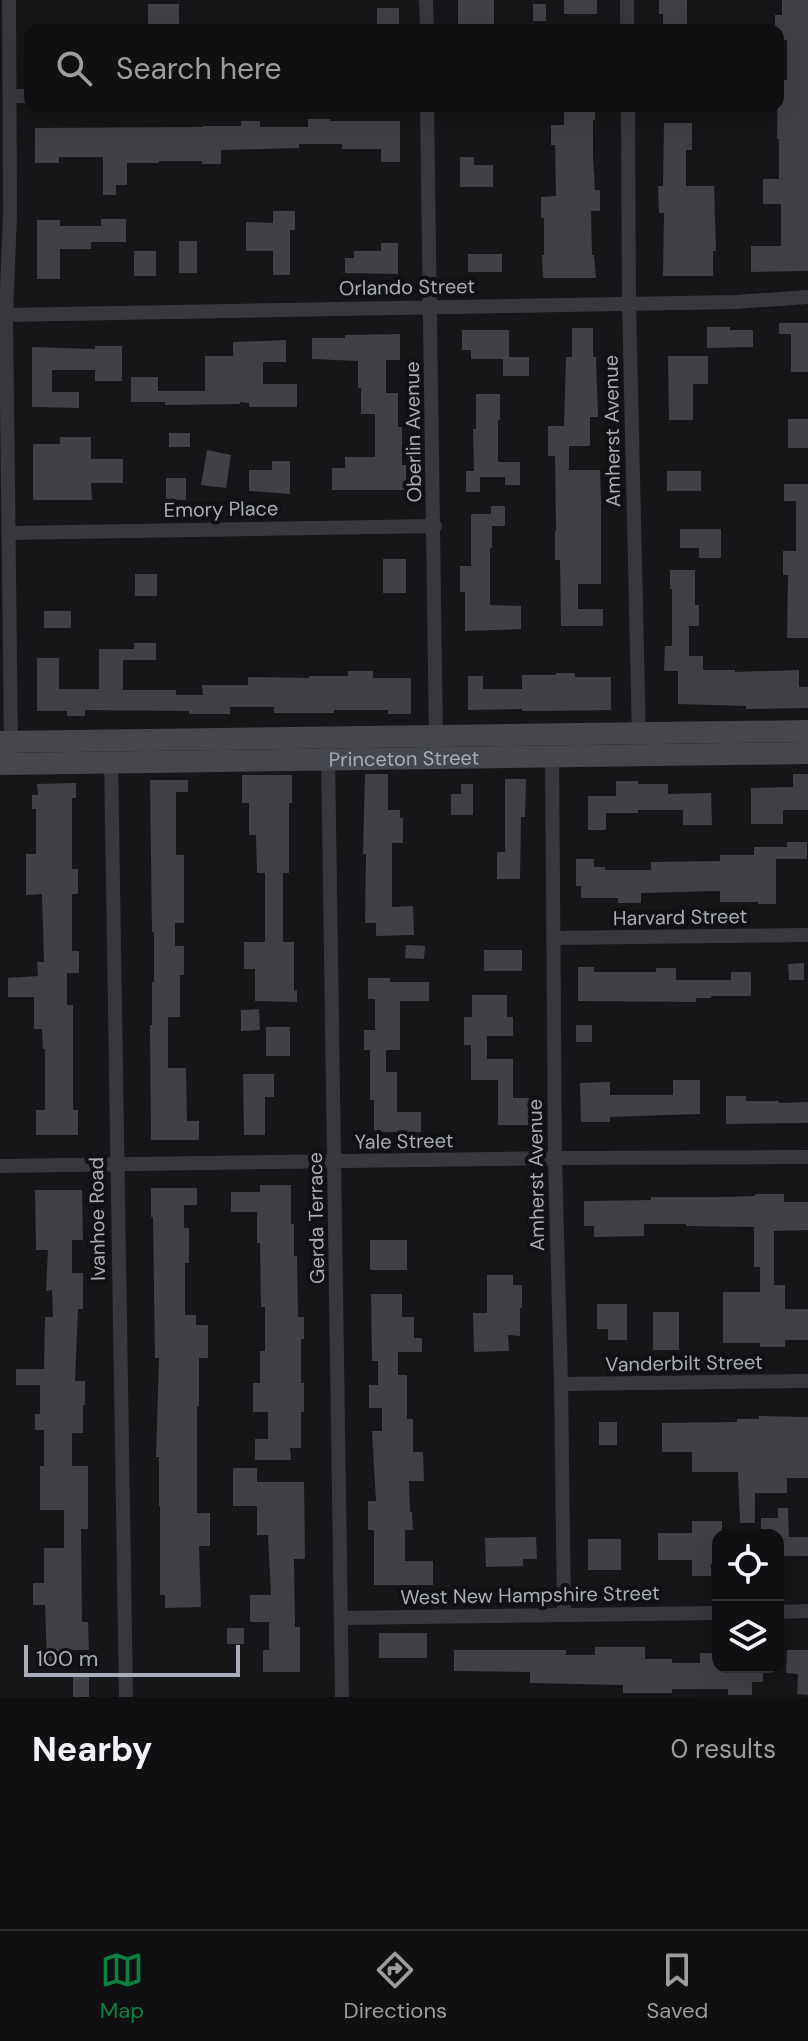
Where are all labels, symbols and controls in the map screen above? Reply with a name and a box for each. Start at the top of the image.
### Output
search box [24,24,784,112]
icon: search [52,46,96,90]
text: Search here [116,49,282,88]
street label: Orlando Street [339,273,475,301]
street label: Amherst Avenue [598,355,626,507]
street label: Oberlin Avenue [399,361,427,503]
street label: Emory Place [164,495,278,523]
street label: Princeton Street [328,744,480,773]
street label: Harvard Street [613,903,748,931]
street label: Amherst Avenue [522,1099,550,1251]
street label: Yale Street [354,1127,454,1155]
street label: Gerda Terrace [302,1152,330,1284]
street label: Ivanhoe Road [83,1157,111,1281]
street label: Vanderbilt Street [605,1349,763,1377]
map controls [712,1529,784,1673]
button: locate [712,1529,784,1601]
street label: West New Hampshire Street [400,1580,660,1610]
button: layers [712,1601,784,1673]
scale bar [24,1641,240,1677]
text: 100 m [36,1644,98,1673]
text: Nearby [32,1727,152,1772]
text: 0 results [670,1732,776,1766]
tab: Map [100,1948,144,2025]
tab: Directions [344,1948,447,2025]
tab: Saved [647,1948,708,2025]

